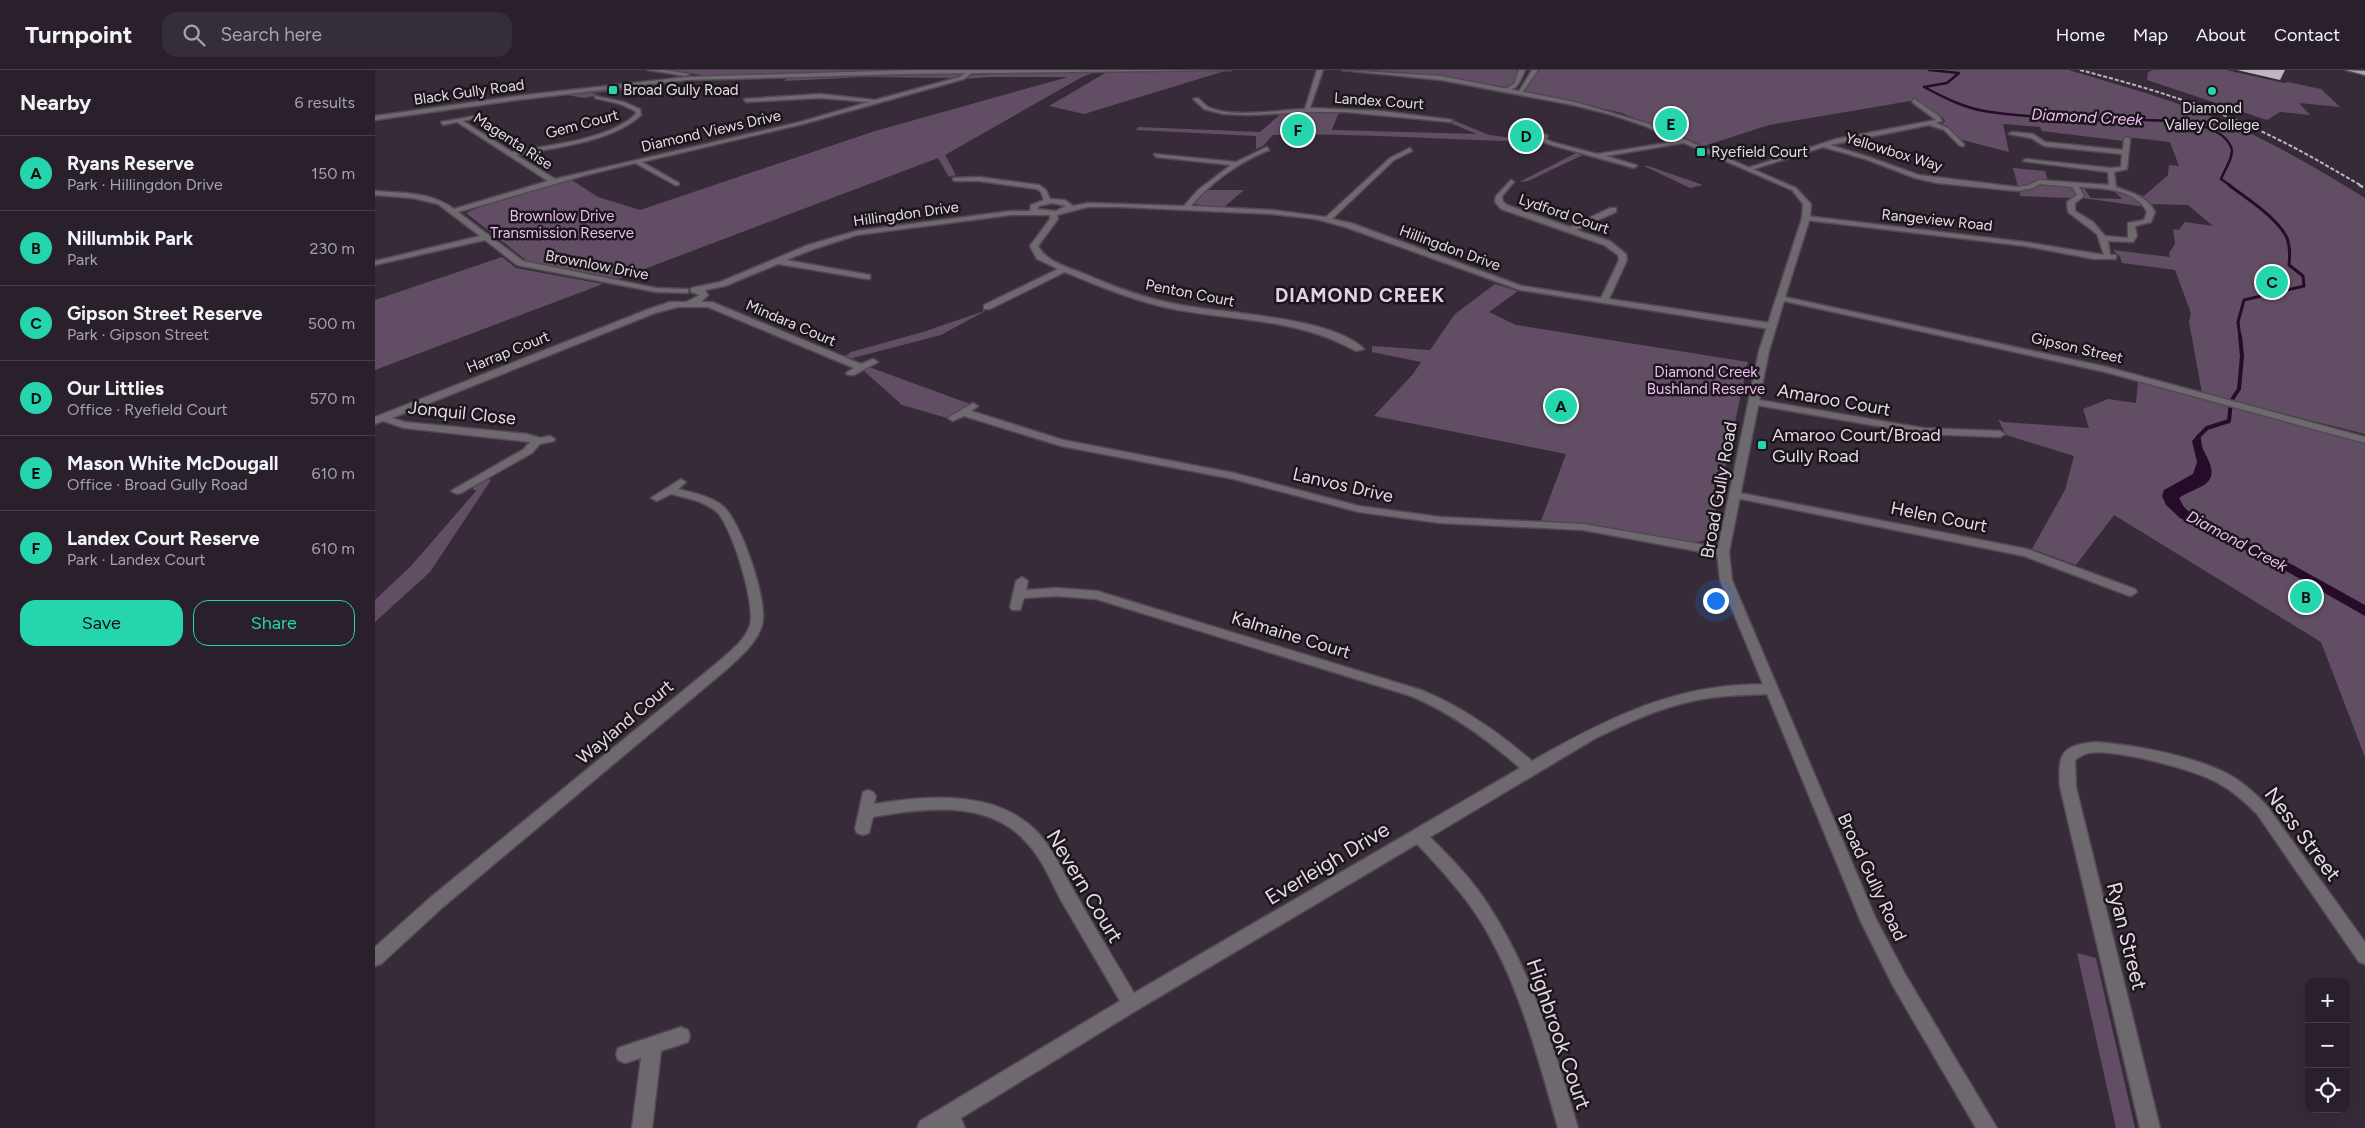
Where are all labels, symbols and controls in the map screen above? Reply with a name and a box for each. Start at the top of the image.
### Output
search box [162,12,512,57]
text: Turnpoint [25,20,132,49]
icon: search [180,21,208,49]
text: Search here [220,23,322,46]
text: Home [2056,24,2105,46]
text: Map [2133,24,2168,46]
text: About [2196,24,2246,46]
text: Contact [2274,24,2340,46]
street label: Black Gully Road [412,75,526,109]
place label: Broad Gully Road [623,81,739,99]
marker: Broad Gully Road [607,84,619,96]
marker: Diamond Valley College [2206,85,2218,97]
street label: Landex Court [1333,89,1425,113]
text: Nearby [20,90,91,115]
text: 6 results [294,93,355,112]
place label: Diamond Valley College [2165,99,2259,134]
pin: E [1655,105,1687,143]
water label: Diamond Creek [2031,105,2144,129]
street label: Gem Court [544,106,621,142]
street label: Diamond Views Drive [639,106,783,156]
street label: Magenta Rise [470,109,556,173]
pin: F [1282,111,1314,149]
pin: D [1510,117,1542,155]
street label: Yellowbox Way [1843,129,1945,175]
place label: Ryefield Court [1711,143,1808,161]
marker: Ryefield Court [1695,146,1707,158]
text: Ryans Reserve [67,152,194,175]
text: A [30,164,42,183]
text: 150 m [311,164,355,183]
text: Park · Hillingdon Drive [67,175,223,194]
street label: Lydford Court [1516,190,1612,238]
street label: Hillingdon Drive [852,198,960,230]
street label: Rangeview Road [1881,205,1993,235]
park label: Brownlow Drive Transmission Reserve [490,207,634,242]
street label: Hillingdon Drive [1397,221,1503,275]
text: Nillumbik Park [67,227,193,250]
text: B [31,239,41,258]
text: 230 m [310,239,355,258]
street label: Brownlow Drive [544,246,650,284]
text: Park [67,250,97,269]
pin: C [2256,263,2288,301]
street label: Penton Court [1144,276,1236,310]
district label: DIAMOND CREEK [1275,284,1445,307]
street label: Mindara Court [743,296,839,350]
text: Gipson Street Reserve [67,302,262,325]
text: C [30,314,42,333]
text: 500 m [308,314,355,333]
text: Park · Gipson Street [67,325,209,344]
street label: Harrap Court [464,327,552,377]
street label: Gipson Street [2029,329,2125,367]
park label: Diamond Creek Bushland Reserve [1647,363,1765,398]
text: Our Littlies [67,377,164,400]
street label: Amaroo Court [1776,379,1892,421]
pin: A [1545,387,1577,425]
text: D [30,389,42,408]
text: 570 m [309,389,355,408]
street label: Jonquil Close [407,396,517,430]
text: Office · Ryefield Court [67,400,228,419]
street label: Broad Gully Road [1696,420,1742,560]
place label: Amaroo Court/Broad Gully Road [1772,424,1941,467]
marker: Amaroo Court/Broad Gully Road [1756,439,1768,451]
text: Mason White McDougall [67,452,278,475]
street label: Lanvos Drive [1291,463,1396,507]
text: E [31,464,41,483]
text: 610 m [312,464,355,483]
text: Office · Broad Gully Road [67,475,248,494]
street label: Helen Court [1889,497,1989,537]
water label: Diamond Creek [2183,506,2292,576]
text: Landex Court Reserve [67,527,259,550]
text: F [32,539,40,558]
text: 610 m [312,539,355,558]
text: Park · Landex Court [67,550,206,569]
pin: B [2290,578,2322,616]
your location [1703,588,1729,614]
button: Save [20,600,183,646]
button: Share [193,600,355,646]
street label: Kalmaine Court [1229,606,1353,664]
street label: Wayland Court [572,675,678,769]
street label: Ness Street [2260,782,2346,886]
street label: Broad Gully Road [1833,809,1911,945]
street label: Everleigh Drive [1260,816,1394,910]
street label: Nevern Court [1041,825,1129,947]
street label: Ryan Street [2102,879,2152,993]
street label: Highbrook Court [1521,955,1597,1113]
map controls [2305,978,2350,1113]
button: + [2305,978,2350,1023]
button: − [2305,1023,2350,1068]
button: locate [2305,1068,2350,1113]

